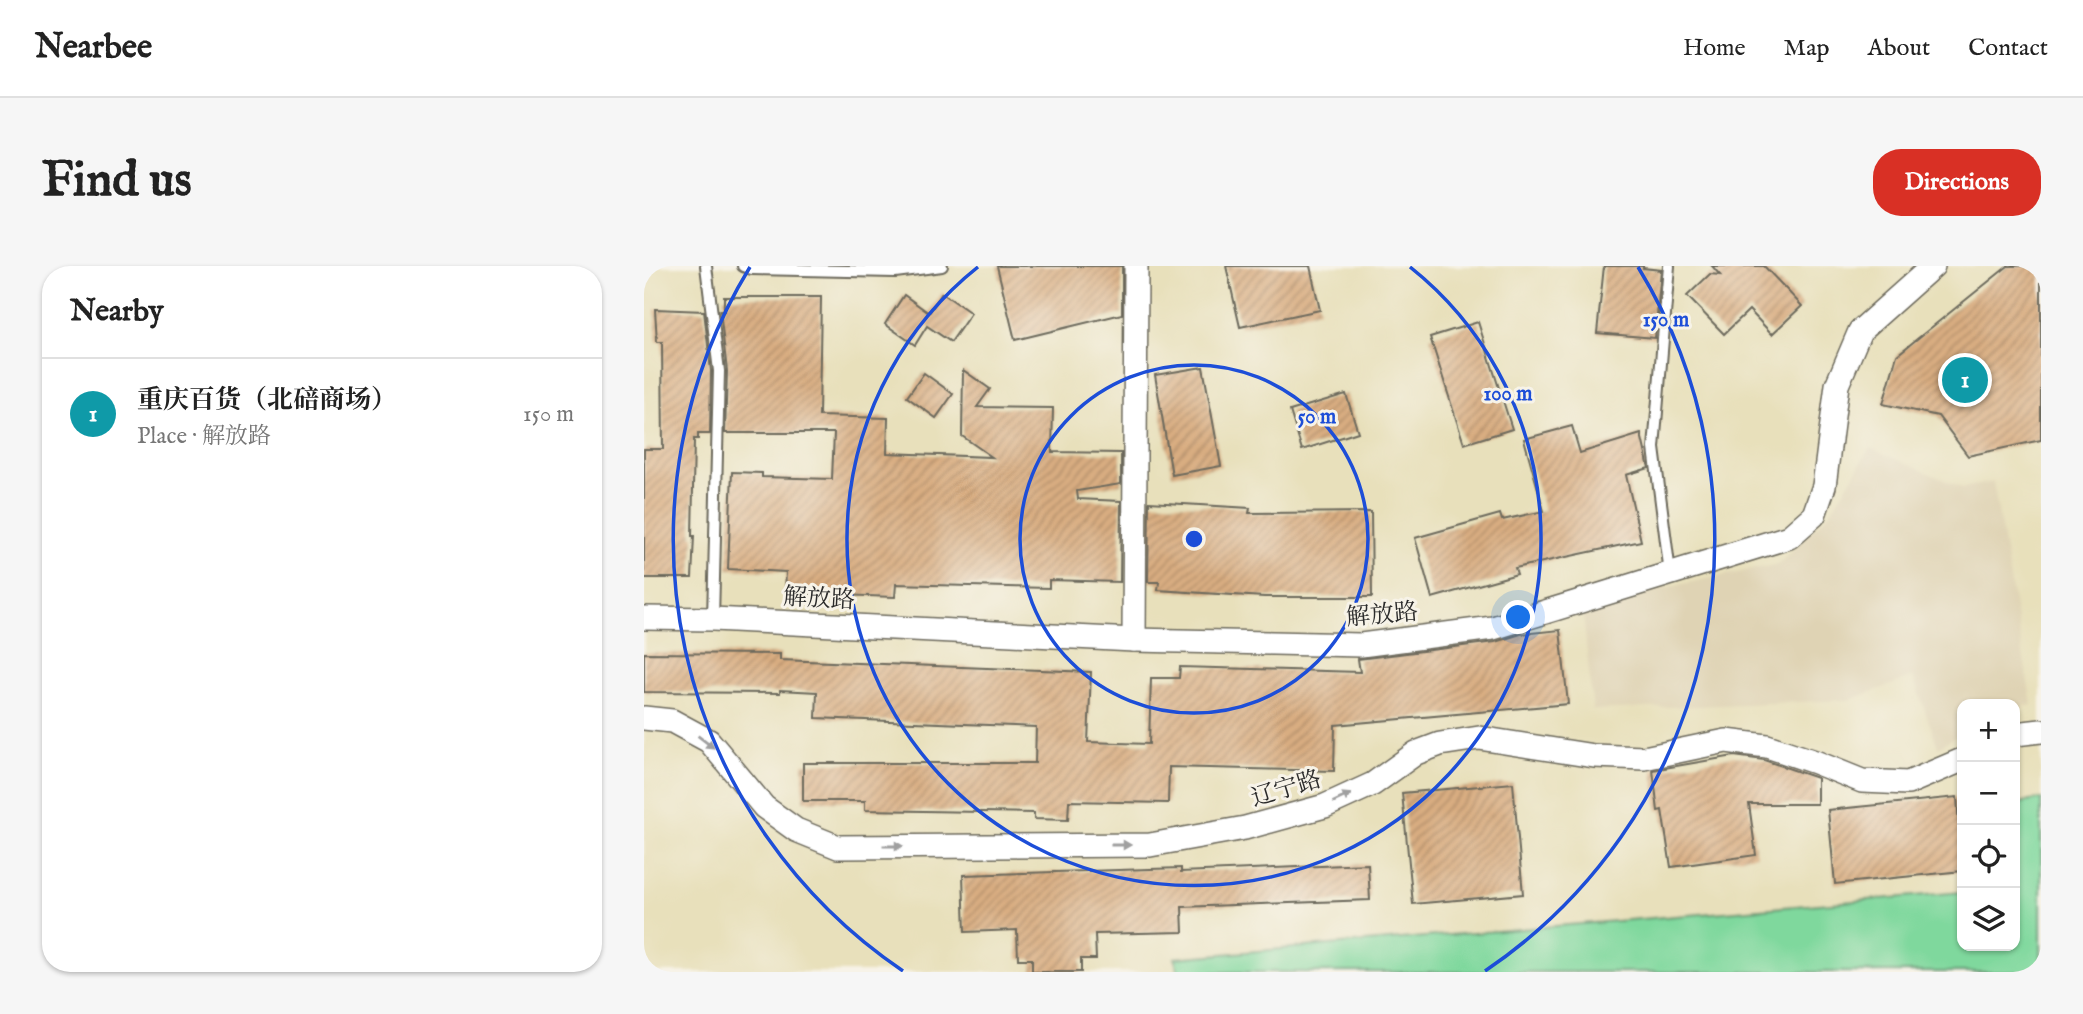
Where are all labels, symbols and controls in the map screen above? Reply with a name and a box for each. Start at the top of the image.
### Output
text: Nearbee [35,27,152,69]
text: Home [1683,33,1746,64]
text: Map [1784,33,1830,64]
text: About [1868,33,1930,64]
text: Contact [1968,33,2048,64]
button: Directions [1873,149,2041,216]
text: Find us [42,151,192,213]
text: Nearby [70,293,163,331]
text: 150 m [1643,307,1690,334]
pin: 1 [1942,354,1988,406]
text: 100 m [1483,381,1533,408]
text: 重庆百货（北碚商场） [137,384,397,417]
text: 1 [89,400,97,429]
text: 150 m [523,400,574,429]
text: 50 m [1298,404,1337,431]
text: Place · 解放路 [137,422,271,451]
centre of rings [1182,527,1206,551]
street label: 解放路 [782,582,856,617]
street label: 解放路 [1345,597,1419,634]
your location [1501,600,1535,634]
map controls [1957,699,2020,951]
button: + [1957,699,2020,762]
one-way arrow [697,734,715,748]
button: − [1957,762,2020,825]
street label: 辽宁路 [1247,764,1325,815]
one-way arrow [1332,792,1352,804]
button: locate [1957,825,2020,888]
one-way arrow [882,840,904,852]
one-way arrow [1110,840,1132,851]
button: layers [1957,888,2020,951]

